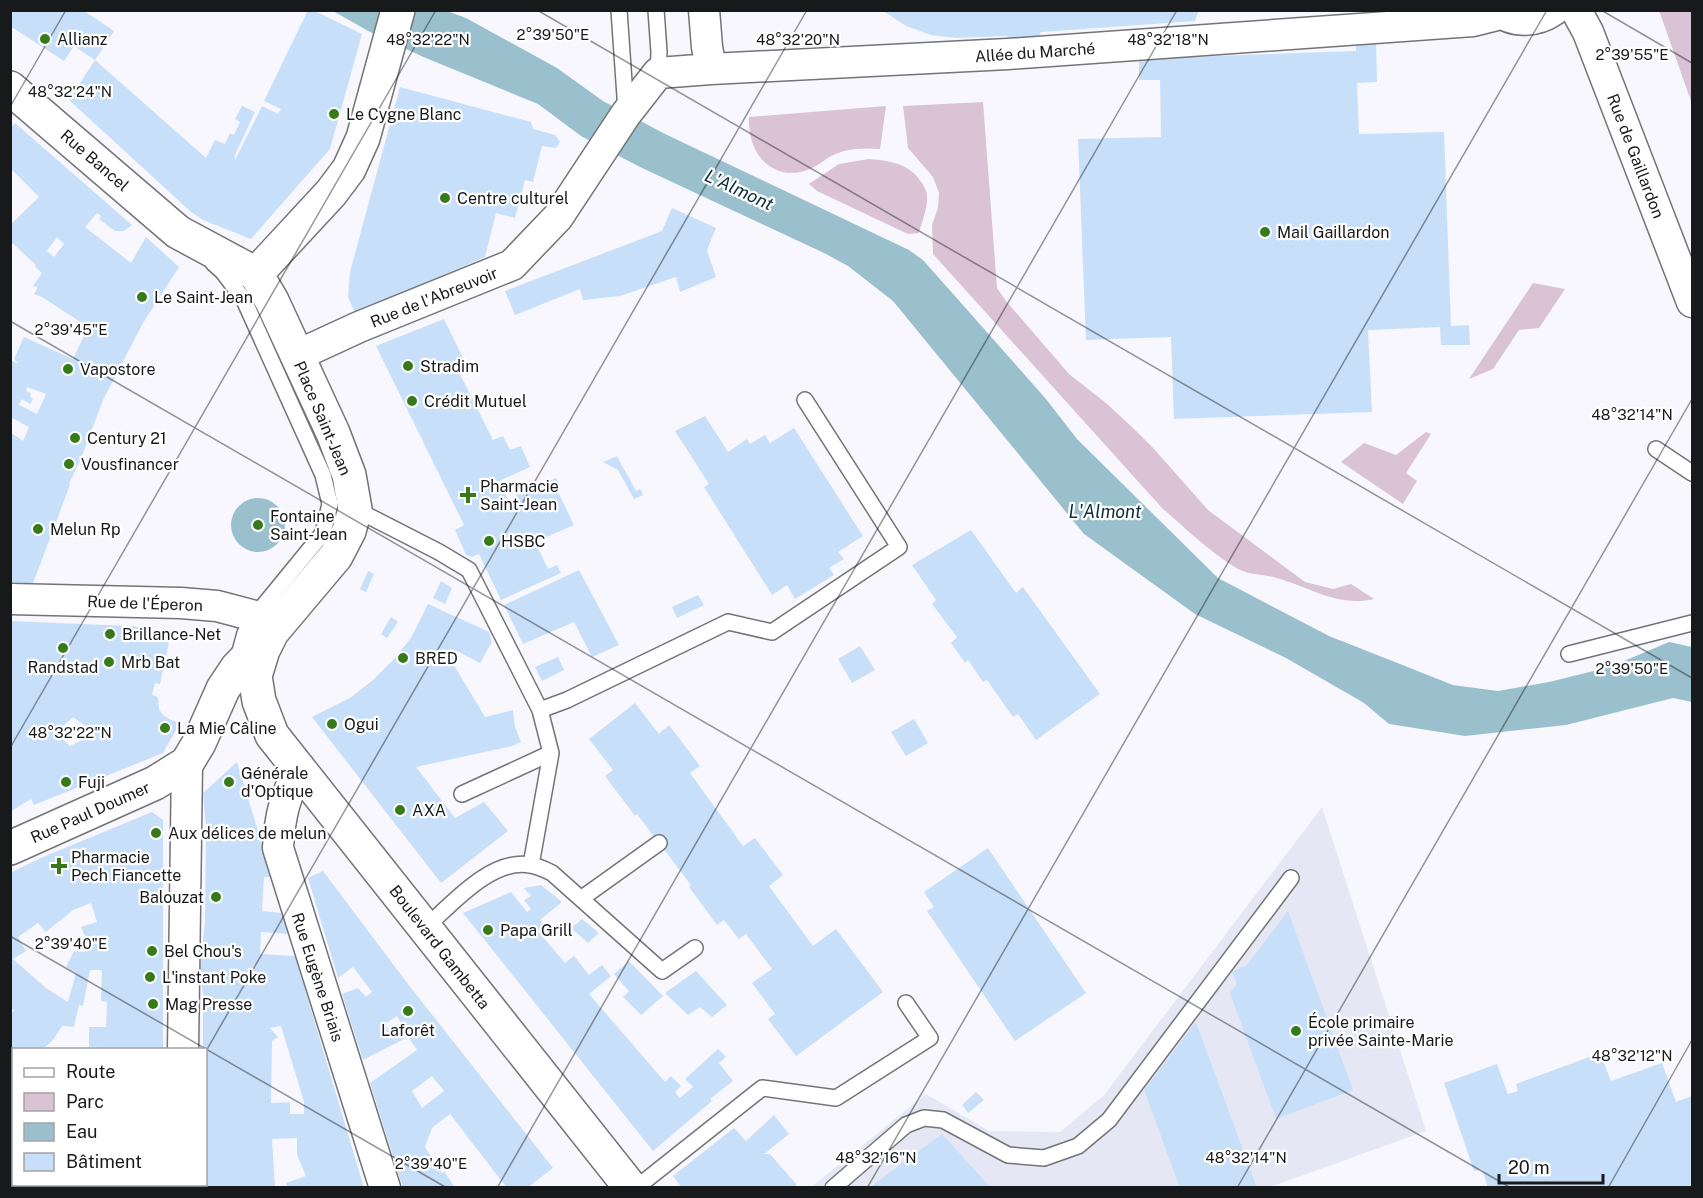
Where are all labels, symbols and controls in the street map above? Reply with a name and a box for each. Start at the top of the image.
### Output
text: 2°39'50"E [517,26,589,43]
place label: Allianz [57,30,108,49]
text: 48°32'22"N [386,31,470,48]
text: 48°32'20"N [756,31,840,48]
text: 48°32'18"N [1127,31,1209,48]
marker: Allianz [38,32,52,46]
street label: Allée du Marché [974,39,1096,66]
text: 2°39'55"E [1595,46,1669,63]
text: 48°32'24"N [28,83,112,100]
street label: Rue de Gaillardon [1603,91,1668,221]
place label: Le Cygne Blanc [346,105,461,124]
marker: Le Cygne Blanc [327,107,341,121]
street label: Rue Bancel [57,126,133,195]
water label: L'Almont [702,165,777,215]
place label: Centre culturel [457,189,569,208]
marker: Centre culturel [438,191,452,205]
place label: Mail Gaillardon [1277,223,1390,242]
marker: Mail Gaillardon [1258,225,1272,239]
street label: Rue de l'Abreuvoir [368,263,501,332]
place label: Le Saint-Jean [154,288,253,307]
marker: Le Saint-Jean [135,290,149,304]
text: 2°39'45"E [35,321,107,338]
place label: Stradim [420,357,479,376]
street label: Place Saint-Jean [290,358,355,478]
marker: Stradim [401,359,415,373]
place label: Vapostore [80,360,156,379]
marker: Vapostore [61,362,75,376]
place label: Crédit Mutuel [424,392,527,411]
marker: Crédit Mutuel [405,394,419,408]
text: 48°32'14"N [1591,406,1673,423]
place label: Century 21 [87,429,166,448]
marker: Century 21 [68,431,82,445]
place label: Vousfinancer [81,455,179,474]
marker: Vousfinancer [62,457,76,471]
place label: Pharmacie Saint-Jean [480,477,559,514]
marker: Pharmacie Saint-Jean [461,488,475,502]
water label: L'Almont [1068,501,1142,522]
place label: Fontaine Saint-Jean [270,507,347,544]
marker: Fontaine Saint-Jean [251,518,265,532]
place label: Melun Rp [50,520,120,539]
marker: Melun Rp [31,522,45,536]
place label: HSBC [501,532,546,551]
marker: HSBC [482,534,496,548]
street label: Rue de l'Éperon [87,591,203,615]
place label: Brillance-Net [122,625,221,644]
marker: Brillance-Net [103,627,117,641]
marker: Randstad [56,641,70,655]
place label: BRED [415,649,458,668]
marker: BRED [396,651,410,665]
place label: Mrb Bat [121,653,180,672]
marker: Mrb Bat [102,655,116,669]
place label: Randstad [28,658,98,677]
text: 2°39'50"E [1596,660,1668,677]
place label: Ogui [344,715,379,734]
marker: Ogui [325,717,339,731]
place label: La Mie Câline [177,719,277,738]
marker: La Mie Câline [158,721,172,735]
text: 48°32'22"N [28,724,112,741]
place label: Générale d'Optique [241,764,313,801]
place label: Fuji [78,773,105,792]
marker: Fuji [59,775,73,789]
marker: Générale d'Optique [222,775,236,789]
street label: Rue Paul Doumer [28,778,153,847]
place label: AXA [412,801,446,820]
marker: AXA [393,803,407,817]
place label: Aux délices de melun [168,824,326,843]
marker: Aux délices de melun [149,826,163,840]
place label: Pharmacie Pech Fiancette [71,848,181,885]
marker: Pharmacie Pech Fiancette [52,859,66,873]
street label: Boulevard Gambetta [385,882,494,1013]
place label: Balouzat [139,888,204,907]
marker: Balouzat [209,890,223,904]
street label: Rue Eugène Briais [288,910,347,1044]
place label: Papa Grill [500,921,573,940]
marker: Papa Grill [481,923,495,937]
text: 2°39'40"E [35,935,107,952]
place label: Bel Chou's [164,942,242,961]
marker: Bel Chou's [145,944,159,958]
place label: L'instant Poke [162,968,266,987]
marker: L'instant Poke [143,970,157,984]
place label: Mag Presse [165,995,252,1014]
marker: Mag Presse [146,997,160,1011]
marker: Laforêt [401,1004,415,1018]
place label: École primaire privée Sainte-Marie [1308,1012,1454,1050]
place label: Laforêt [381,1021,435,1040]
marker: École primaire privée Sainte-Marie [1289,1024,1303,1038]
text: 48°32'12"N [1592,1047,1672,1064]
legend [12,1048,207,1186]
text: Route [66,1061,115,1082]
text: Parc [66,1091,104,1112]
text: Eau [66,1121,97,1142]
scale bar [1499,1147,1602,1185]
text: 48°32'16"N [835,1149,917,1166]
text: 48°32'14"N [1205,1149,1287,1166]
text: Bâtiment [66,1151,142,1172]
text: 2°39'40"E [395,1155,467,1172]
text: 20 m [1508,1157,1550,1178]

